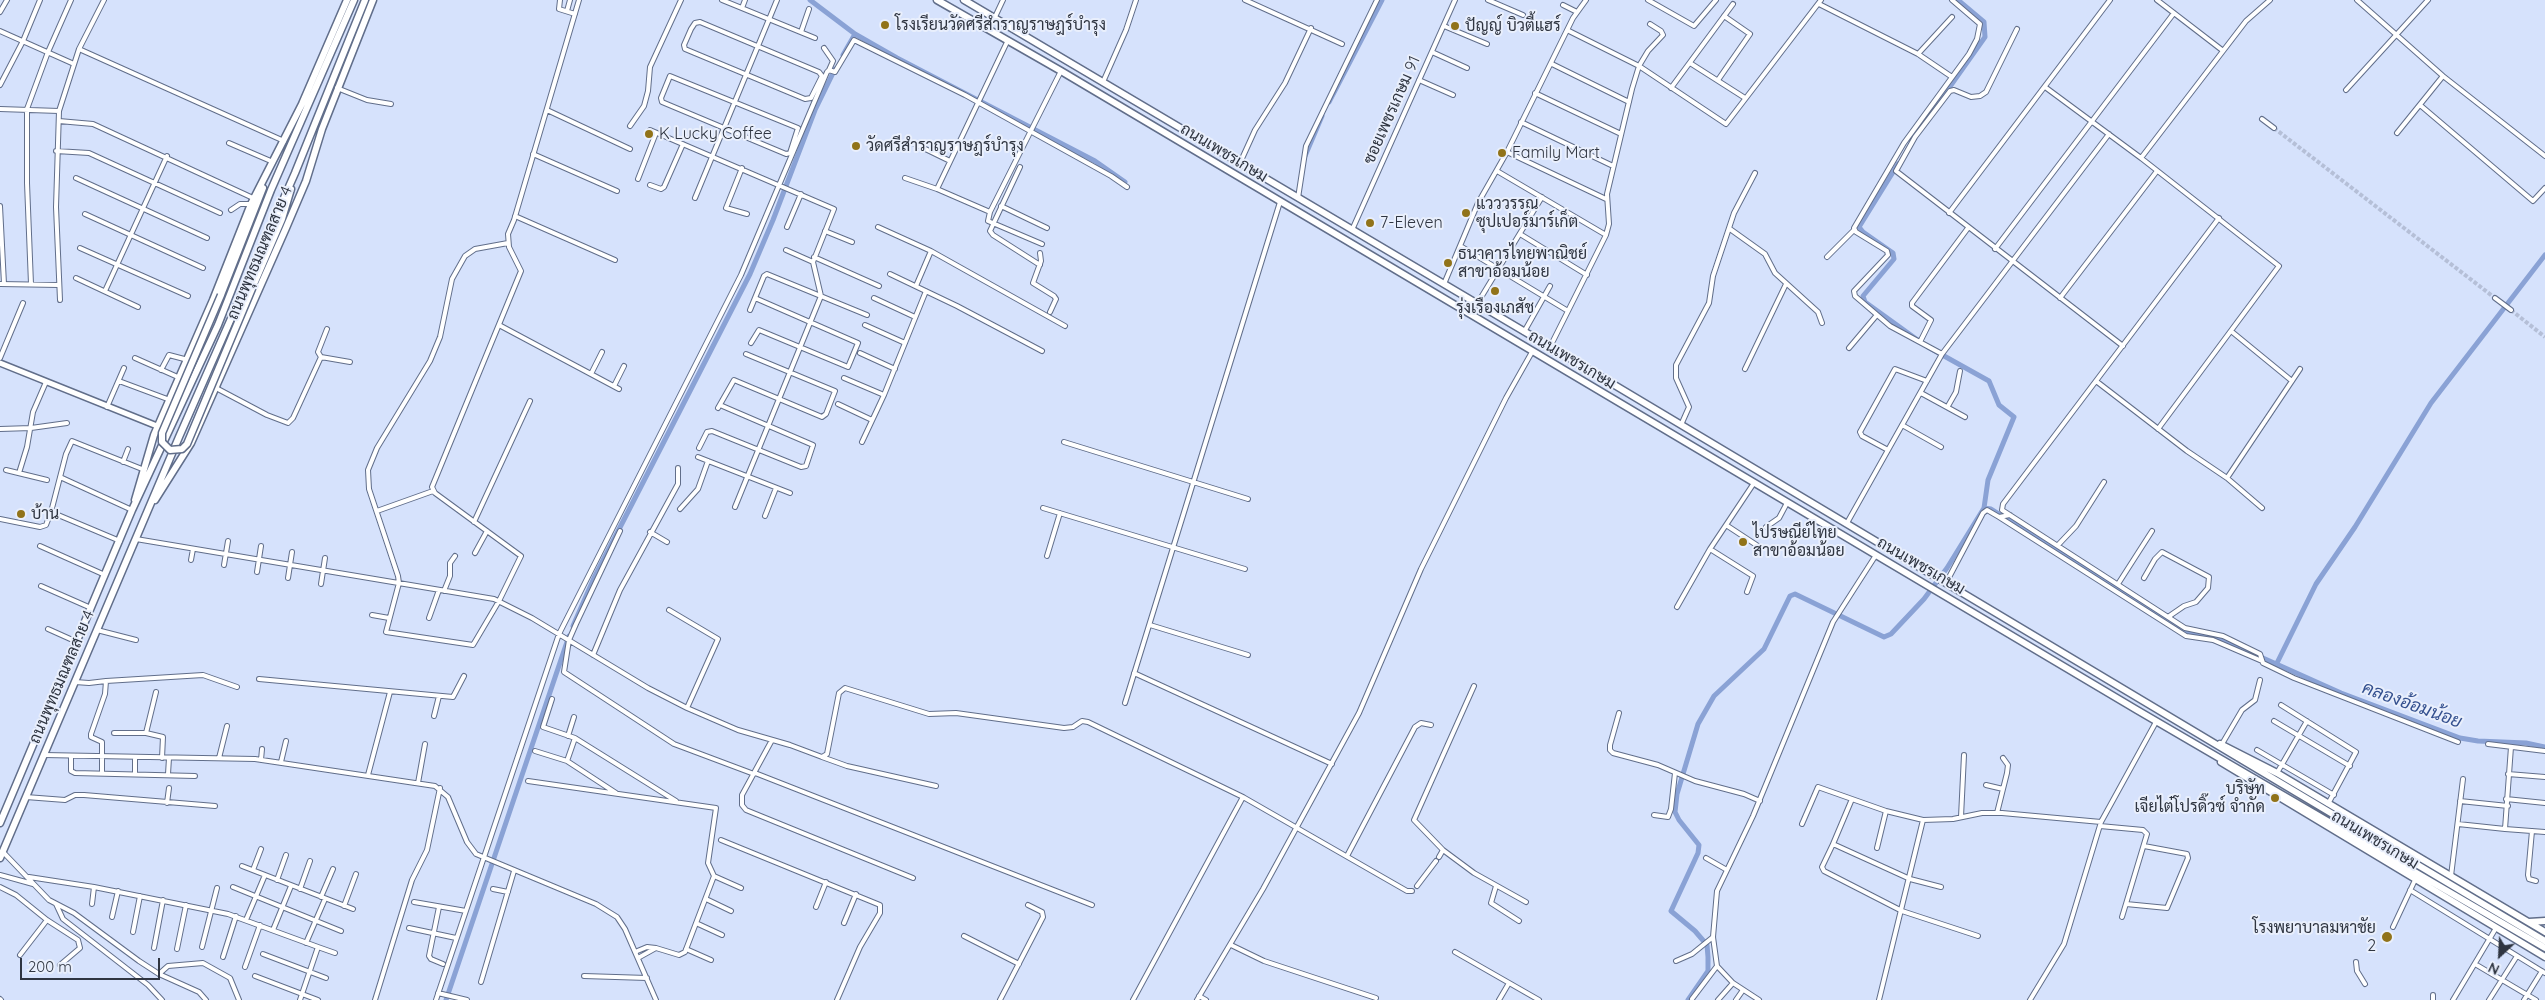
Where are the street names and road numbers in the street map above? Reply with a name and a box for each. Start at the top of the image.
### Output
street label: ซอยเพชรเกษม 91 [1360,53,1424,167]
street label: ถนนเพชรเกษม [1177,119,1271,187]
street label: ถนนพุทธมณฑลสาย 4 [223,183,297,323]
street label: ถนนเพชรเกษม [1525,326,1619,394]
street label: ถนนเพชรเกษม [1874,533,1968,599]
street label: ถนนพุทธมณฑลสาย 4 [25,607,99,747]
street label: ถนนเพชรเกษม [2328,806,2422,874]

